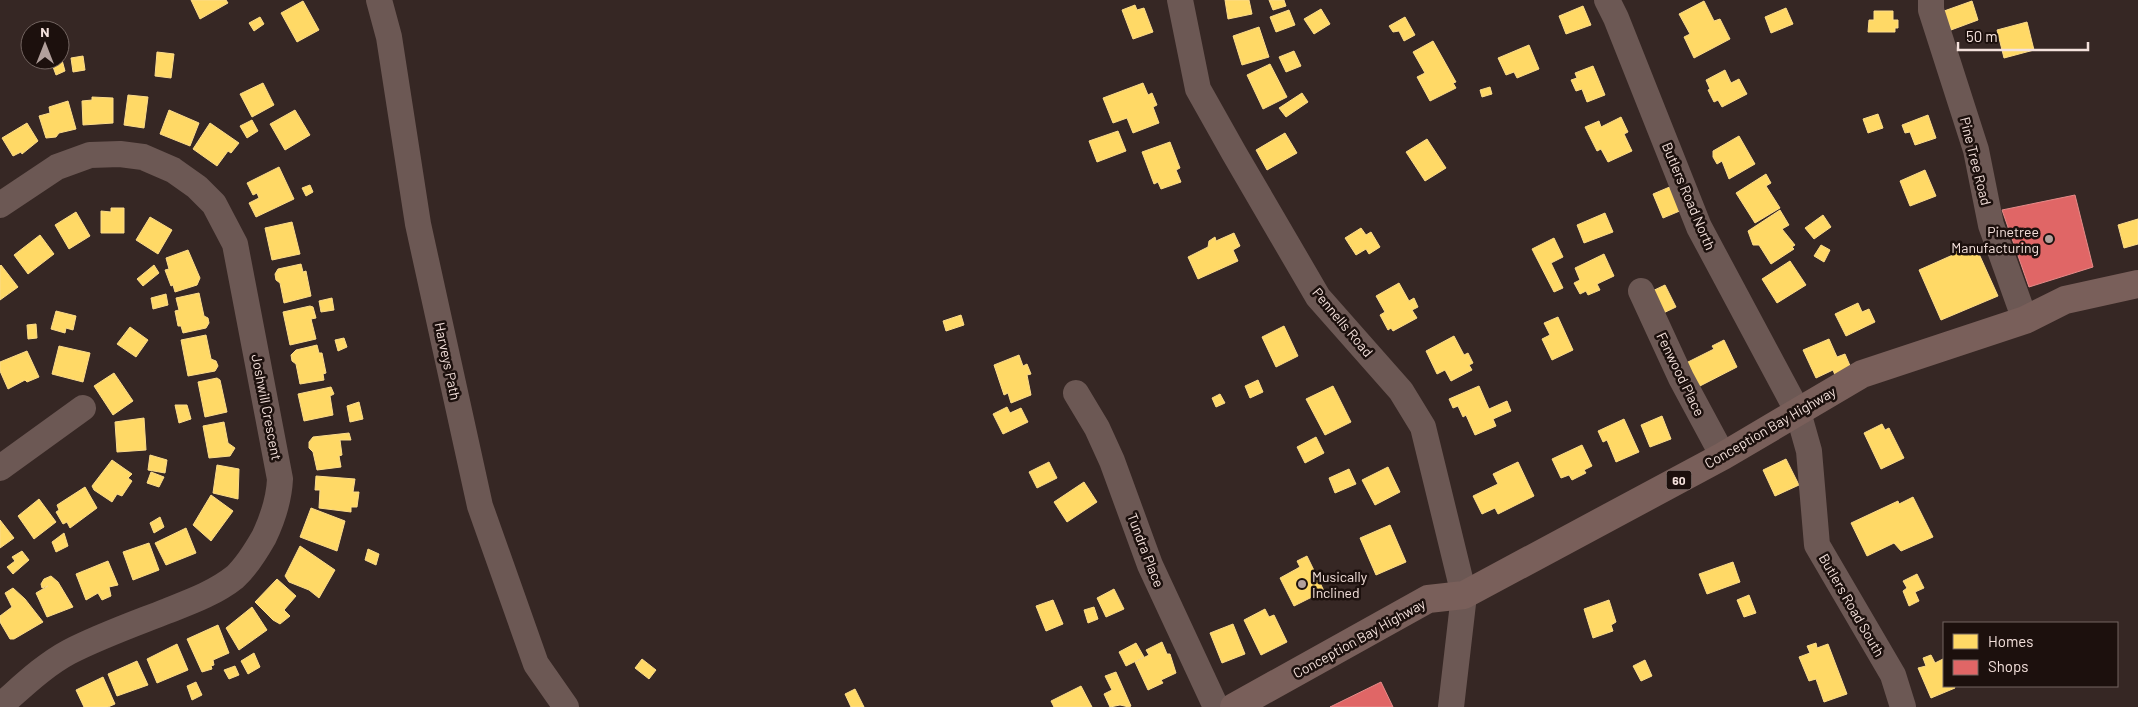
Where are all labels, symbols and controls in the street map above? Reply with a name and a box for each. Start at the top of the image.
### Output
north arrow [20,20,70,70]
scale bar [1958,20,2088,52]
text: N [40,23,50,40]
text: 50 m [1966,27,1998,45]
street label: Pine Tree Road [1957,115,1995,207]
street label: Butlers Road North [1659,140,1719,252]
place label: Pinetree Manufacturing [1951,223,2039,256]
marker: Pinetree Manufacturing [2043,233,2055,245]
street label: Pennells Road [1309,284,1377,360]
street label: Harveys Path [431,321,465,401]
street label: Fenwood Place [1653,329,1709,419]
street label: Joshwill Crescent [248,353,286,461]
street label: Conception Bay Highway [1701,382,1839,472]
road number: 60 [1666,470,1692,490]
street label: Tundra Place [1124,510,1168,590]
street label: Butlers Road South [1816,550,1888,660]
place label: Musically Inclined [1312,568,1368,601]
marker: Musically Inclined [1296,578,1308,590]
street label: Conception Bay Highway [1290,594,1429,681]
legend [1943,622,2118,687]
text: Homes [1988,632,2033,650]
text: Shops [1988,657,2028,675]

